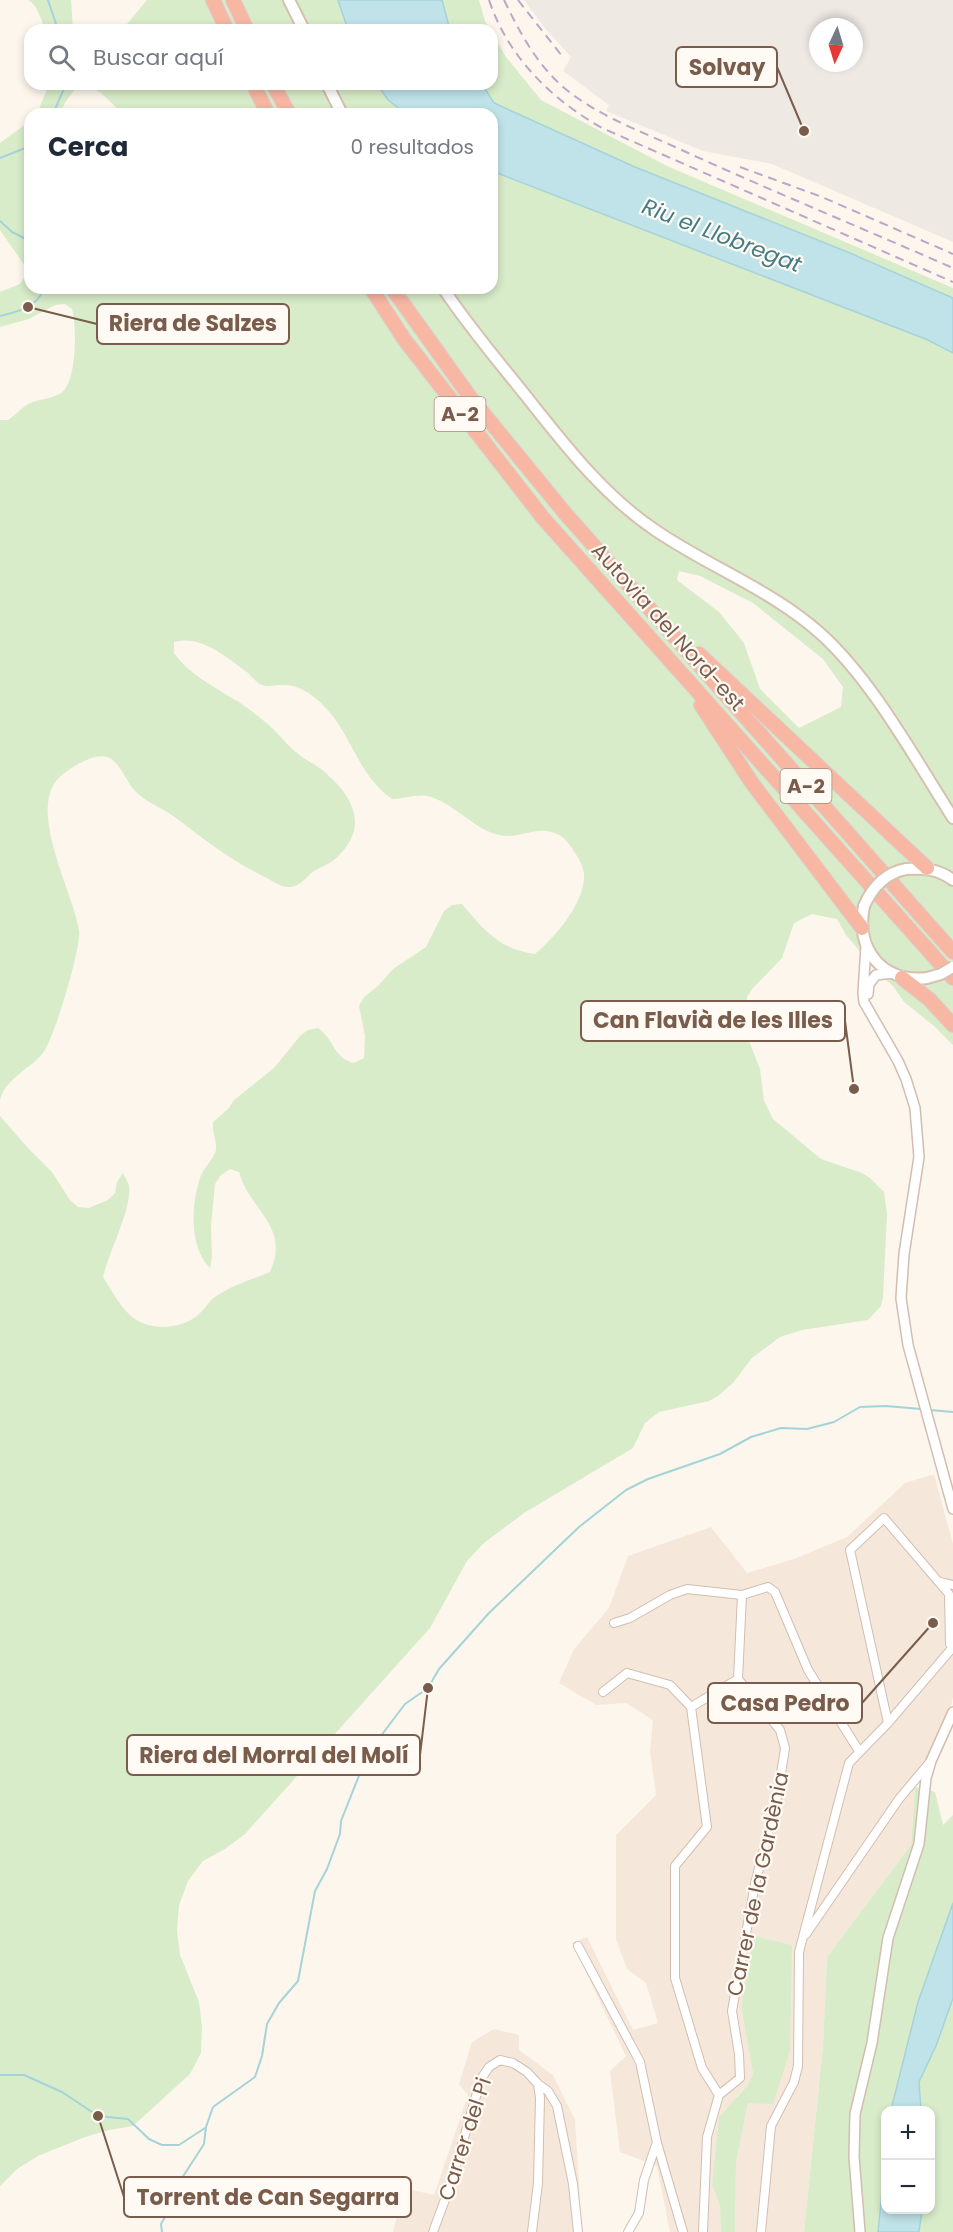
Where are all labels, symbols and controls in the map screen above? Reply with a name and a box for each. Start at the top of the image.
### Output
north arrow [809,18,863,72]
search box [24,24,498,90]
icon: search [45,41,78,74]
text: Buscar aquí [93,42,224,73]
callout: Solvay [676,47,777,87]
text: Solvay [689,52,765,83]
text: Cerca [48,129,128,165]
text: 0 resultados [351,133,474,161]
water label: Riu el Llobregat [638,191,807,280]
callout: Riera de Salzes [97,304,289,344]
text: Riera de Salzes [109,308,277,339]
road number: A-2 [434,397,486,431]
street label: Autovia del Nord-est [585,536,752,717]
road number: A-2 [780,769,832,803]
callout: Can Flavià de les Illes [581,1001,845,1041]
text: Can Flavià de les Illes [593,1005,833,1036]
callout: Casa Pedro [708,1683,862,1723]
text: Casa Pedro [720,1688,850,1719]
callout: Riera del Morral del Molí [127,1735,420,1775]
text: Riera del Morral del Molí [139,1740,409,1771]
street label: Carrer de la Gardènia [720,1769,795,1999]
street label: Carrer del Pi [431,2074,498,2204]
map controls [881,2106,935,2214]
button: + [881,2106,935,2160]
button: − [881,2160,935,2214]
callout: Torrent de Can Segarra [124,2177,411,2217]
text: Torrent de Can Segarra [137,2182,399,2213]

